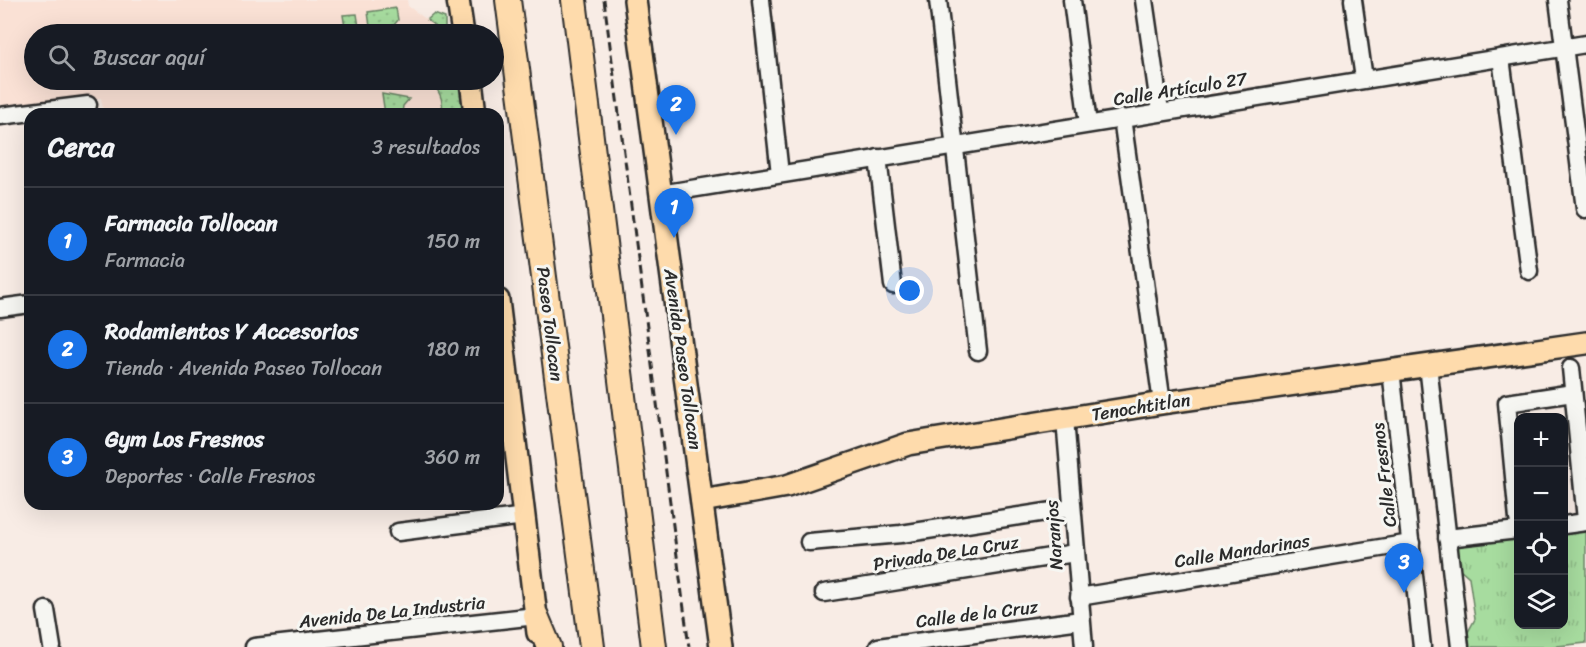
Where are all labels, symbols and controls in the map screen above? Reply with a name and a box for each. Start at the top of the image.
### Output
search box [24,24,504,90]
text: Buscar aquí [93,38,205,77]
icon: search [45,41,78,74]
street label: Calle Artículo 27 [1111,62,1251,115]
pin: 2 [656,86,696,135]
text: Cerca [48,124,114,170]
text: 3 resultados [372,130,480,165]
pin: 1 [654,188,694,238]
text: Farmacia Tollocan [105,204,278,243]
text: 1 [63,224,72,259]
text: 150 m [426,224,480,259]
text: Farmacia [105,243,185,278]
street label: Paseo Tollocan [527,265,573,383]
street label: Avenida Paseo Tollocan [654,265,712,452]
your location [895,276,924,305]
text: Rodamientos Y Accesorios [105,312,358,351]
text: 2 [62,332,73,367]
text: 180 m [426,332,480,367]
text: Tienda · Avenida Paseo Tollocan [105,351,382,386]
street label: Tenochtitlan [1089,383,1193,431]
map controls [1514,413,1568,629]
button: + [1514,413,1568,467]
text: Gym Los Fresnos [105,420,264,459]
street label: Calle Fresnos [1362,420,1406,529]
text: 3 [62,440,73,475]
text: 360 m [424,440,480,475]
text: Deportes · Calle Fresnos [105,459,315,494]
button: − [1514,467,1568,521]
street label: Naranjos [1036,498,1072,571]
button: locate [1514,521,1568,575]
street label: Calle Mandarinas [1172,524,1313,577]
street label: Privada De La Cruz [871,526,1022,580]
pin: 3 [1384,544,1424,593]
button: layers [1514,575,1568,629]
street label: Avenida De La Industria [297,586,487,638]
street label: Calle de la Cruz [914,591,1040,637]

